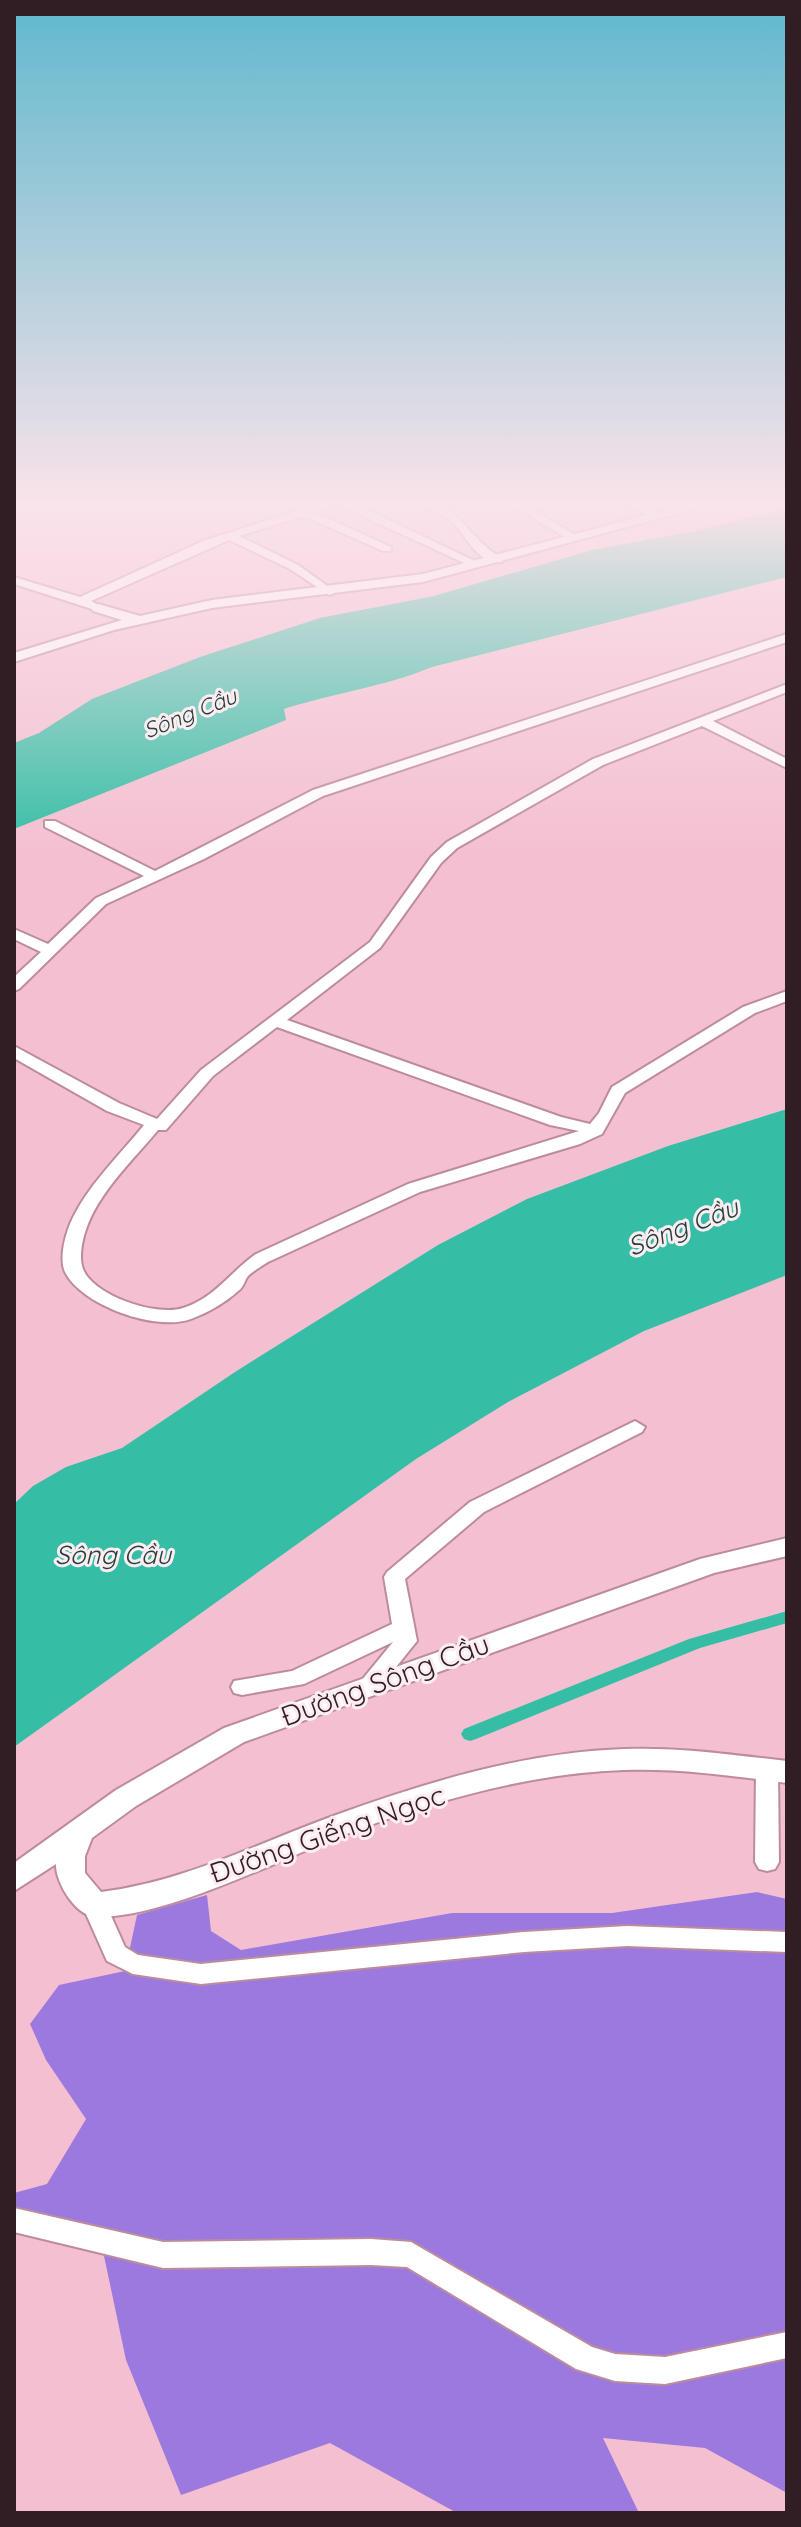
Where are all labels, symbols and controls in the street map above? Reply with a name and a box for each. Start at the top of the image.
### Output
water label: Sông Cầu [139,681,242,744]
water label: Sông Cầu [623,1190,744,1263]
water label: Sông Cầu [55,1538,172,1571]
street label: Đường Sông Cầu [276,1626,494,1733]
street label: Đường Giếng Ngọc [205,1777,449,1890]

